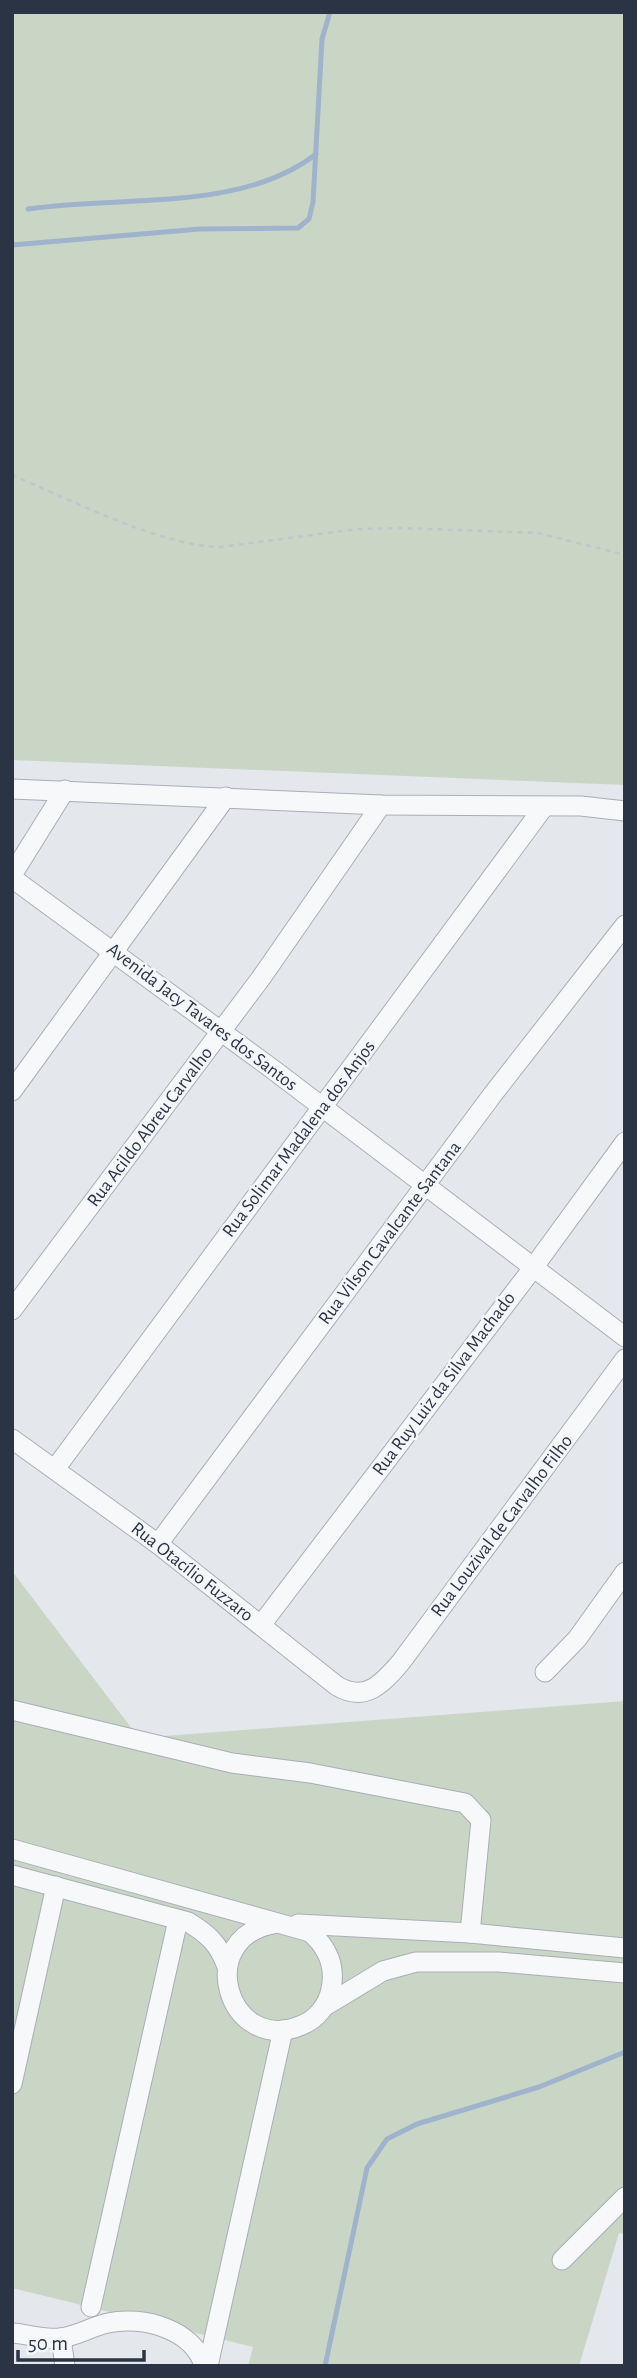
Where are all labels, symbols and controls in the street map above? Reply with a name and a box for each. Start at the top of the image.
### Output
street label: Avenida Jacy Tavares dos Santos [103,939,301,1095]
street label: Rua Solimar Madalena dos Anjos [219,1037,379,1241]
street label: Rua Acildo Abreu Carvalho [84,1043,216,1211]
street label: Rua Vilson Cavalcante Santana [315,1138,465,1328]
street label: Rua Ruy Luiz da Silva Machado [369,1289,519,1479]
street label: Rua Louzival de Carvalho Filho [428,1432,576,1620]
street label: Rua Otacílio Fuzzaro [127,1519,257,1625]
scale bar [18,2318,144,2362]
text: 50 m [28,2333,68,2354]

